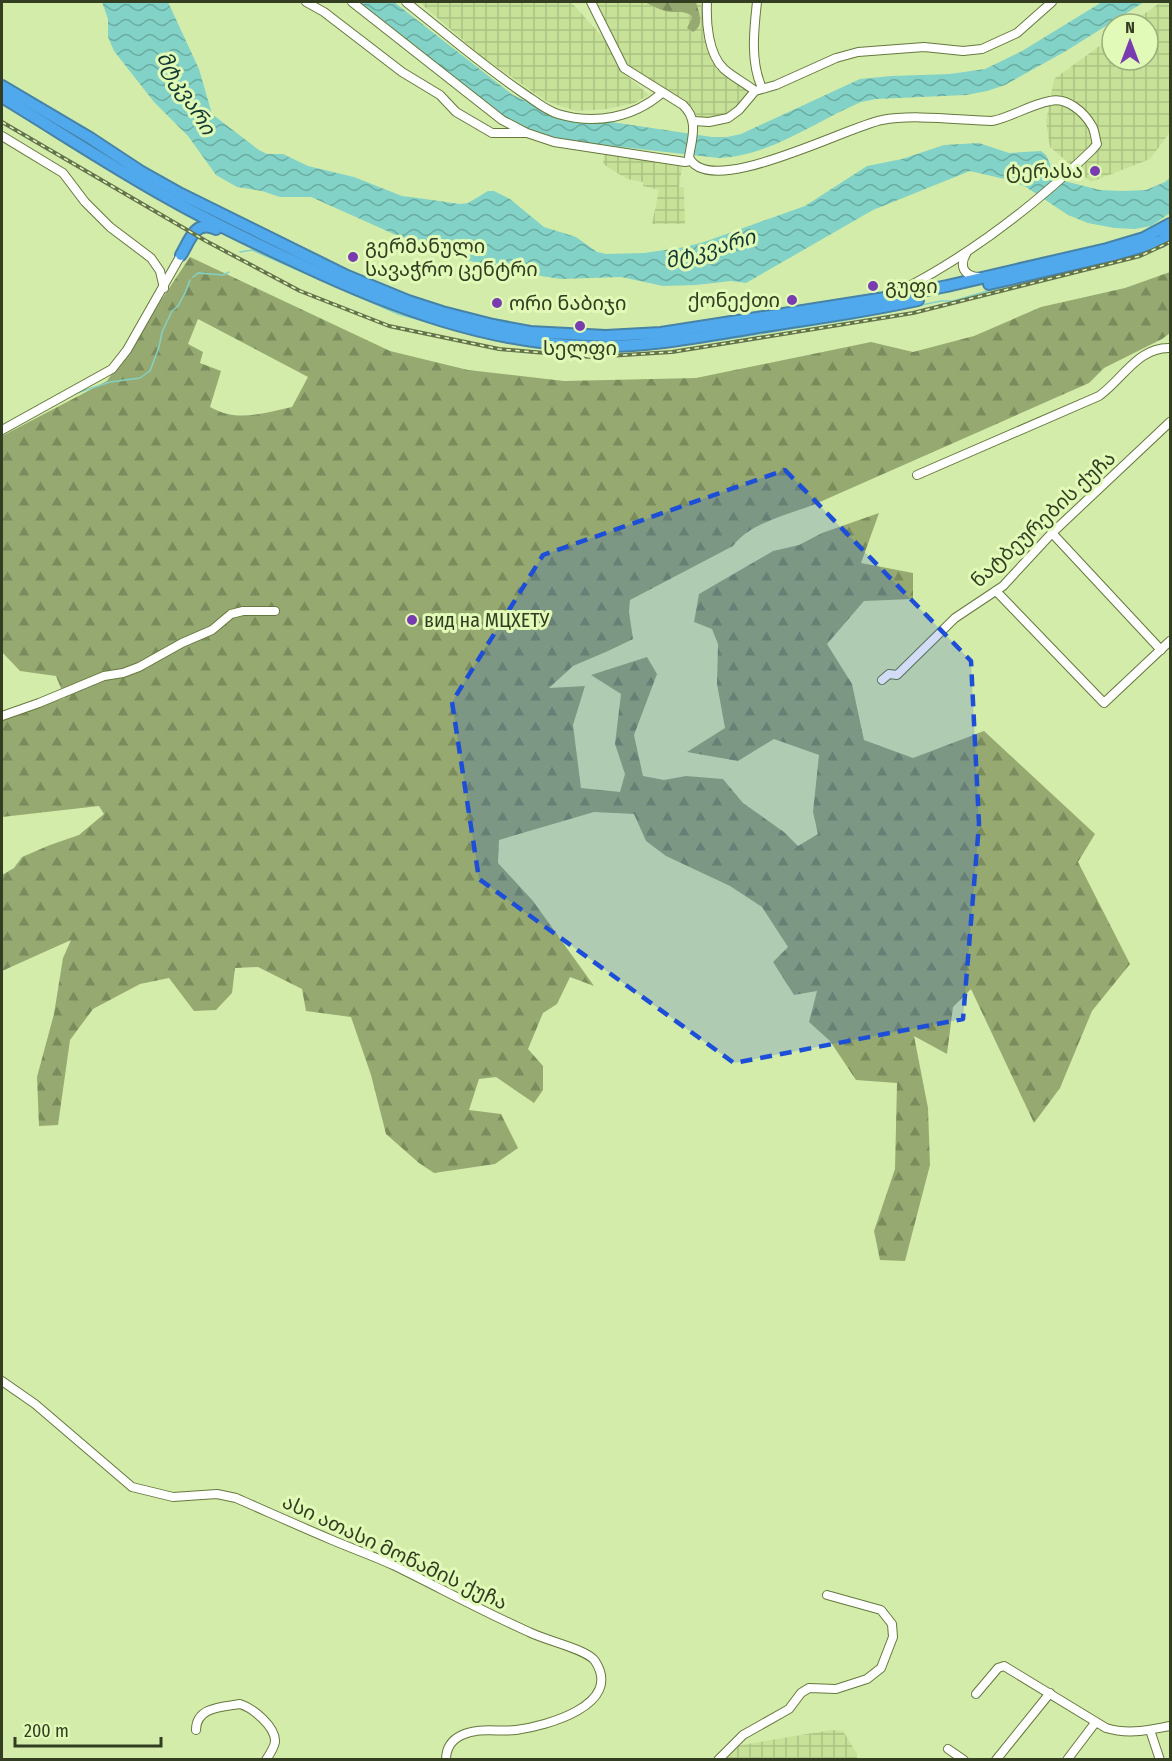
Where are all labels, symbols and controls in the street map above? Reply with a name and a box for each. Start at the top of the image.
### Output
north arrow [1100,12,1160,72]
text: N [1125,18,1135,37]
water label: მტკვარი [151,47,222,140]
place label: ტერასა [1006,159,1083,183]
marker: ტერასა [1088,164,1102,178]
water label: მტკვარი [662,223,759,274]
place label: გერმანული სავაჭრო ცენტრი [365,234,538,281]
marker: გერმანული სავაჭრო ცენტრი [346,250,360,264]
place label: გუფი [885,274,938,298]
marker: გუფი [866,279,880,293]
place label: ქონექთი [688,288,780,312]
place label: ორი ნაბიჯი [509,291,627,315]
marker: ქონექთი [785,293,799,307]
marker: ორი ნაბიჯი [490,296,504,310]
marker: სელფი [573,319,587,333]
place label: სელფი [543,336,617,361]
street label: ნატბეურების ქუჩა [966,446,1120,592]
place label: вид на МЦХЕТУ [424,608,549,632]
marker: вид на МЦХЕТУ [405,613,419,627]
street label: ასი ათასი მოწამის ქუჩა [279,1489,511,1615]
scale bar [15,1710,160,1748]
text: 200 m [24,1720,69,1742]

